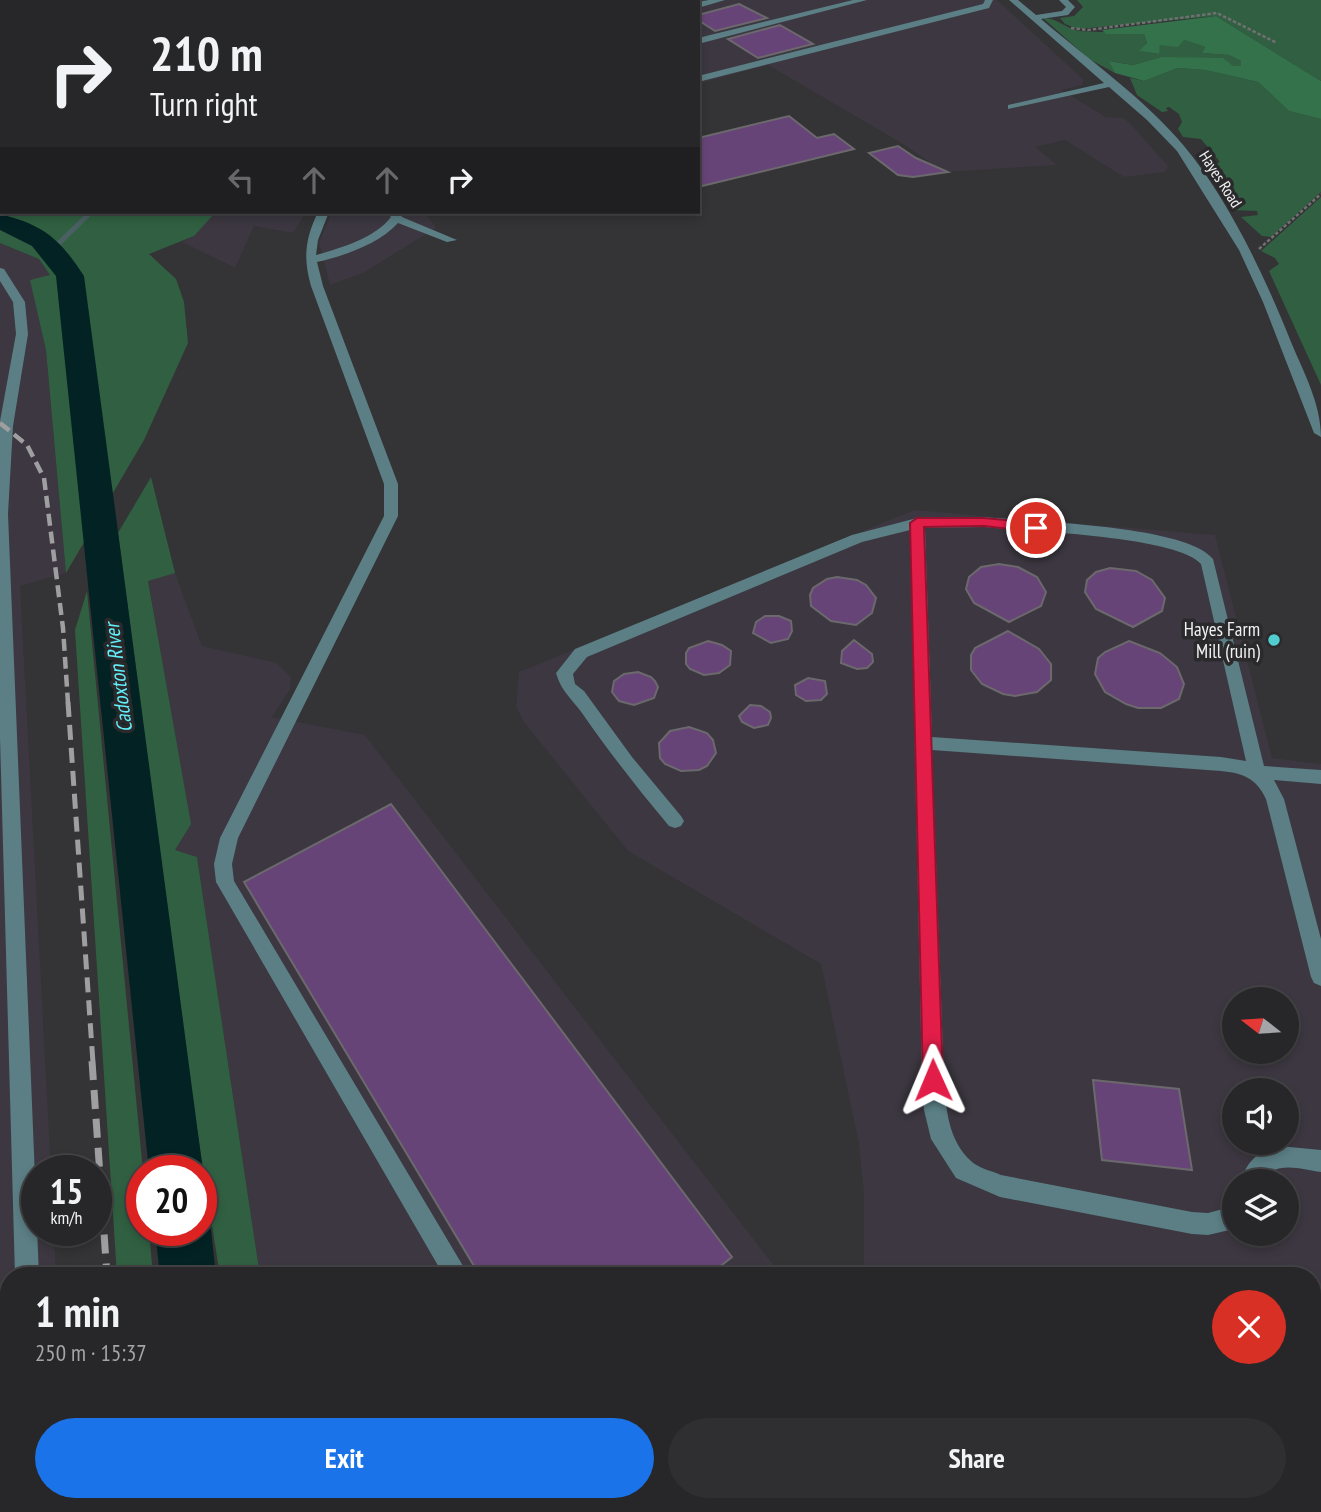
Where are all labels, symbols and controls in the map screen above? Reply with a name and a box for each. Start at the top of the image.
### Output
text: 210 m [150,21,263,85]
icon: right [35,28,126,119]
text: Turn right [150,83,258,125]
street label: Hayes Road [1195,147,1247,211]
icon: left [222,161,260,199]
icon: ahead [295,161,333,199]
icon: ahead [368,161,406,199]
icon: right [441,161,479,199]
pin [1006,498,1066,558]
icon: arrive [1017,509,1055,547]
place label: Hayes Farm Mill (ruin) [1184,617,1261,663]
water label: Cadoxton River [98,619,138,734]
marker: Hayes Farm Mill (ruin) [1266,632,1282,648]
north arrow [1222,987,1298,1064]
map controls [1222,987,1299,1246]
position arrow [896,1043,970,1117]
button: sound [1222,1078,1299,1155]
speed limit sign: 20 [126,1155,217,1246]
text: 15 [50,1168,83,1214]
button: layers [1222,1169,1299,1246]
text: km/h [51,1206,82,1229]
text: 1 min [35,1284,120,1339]
button: close [1212,1290,1286,1364]
text: 250 m · 15:37 [35,1338,147,1367]
button: Exit [35,1418,654,1498]
button: Share [668,1418,1286,1498]

